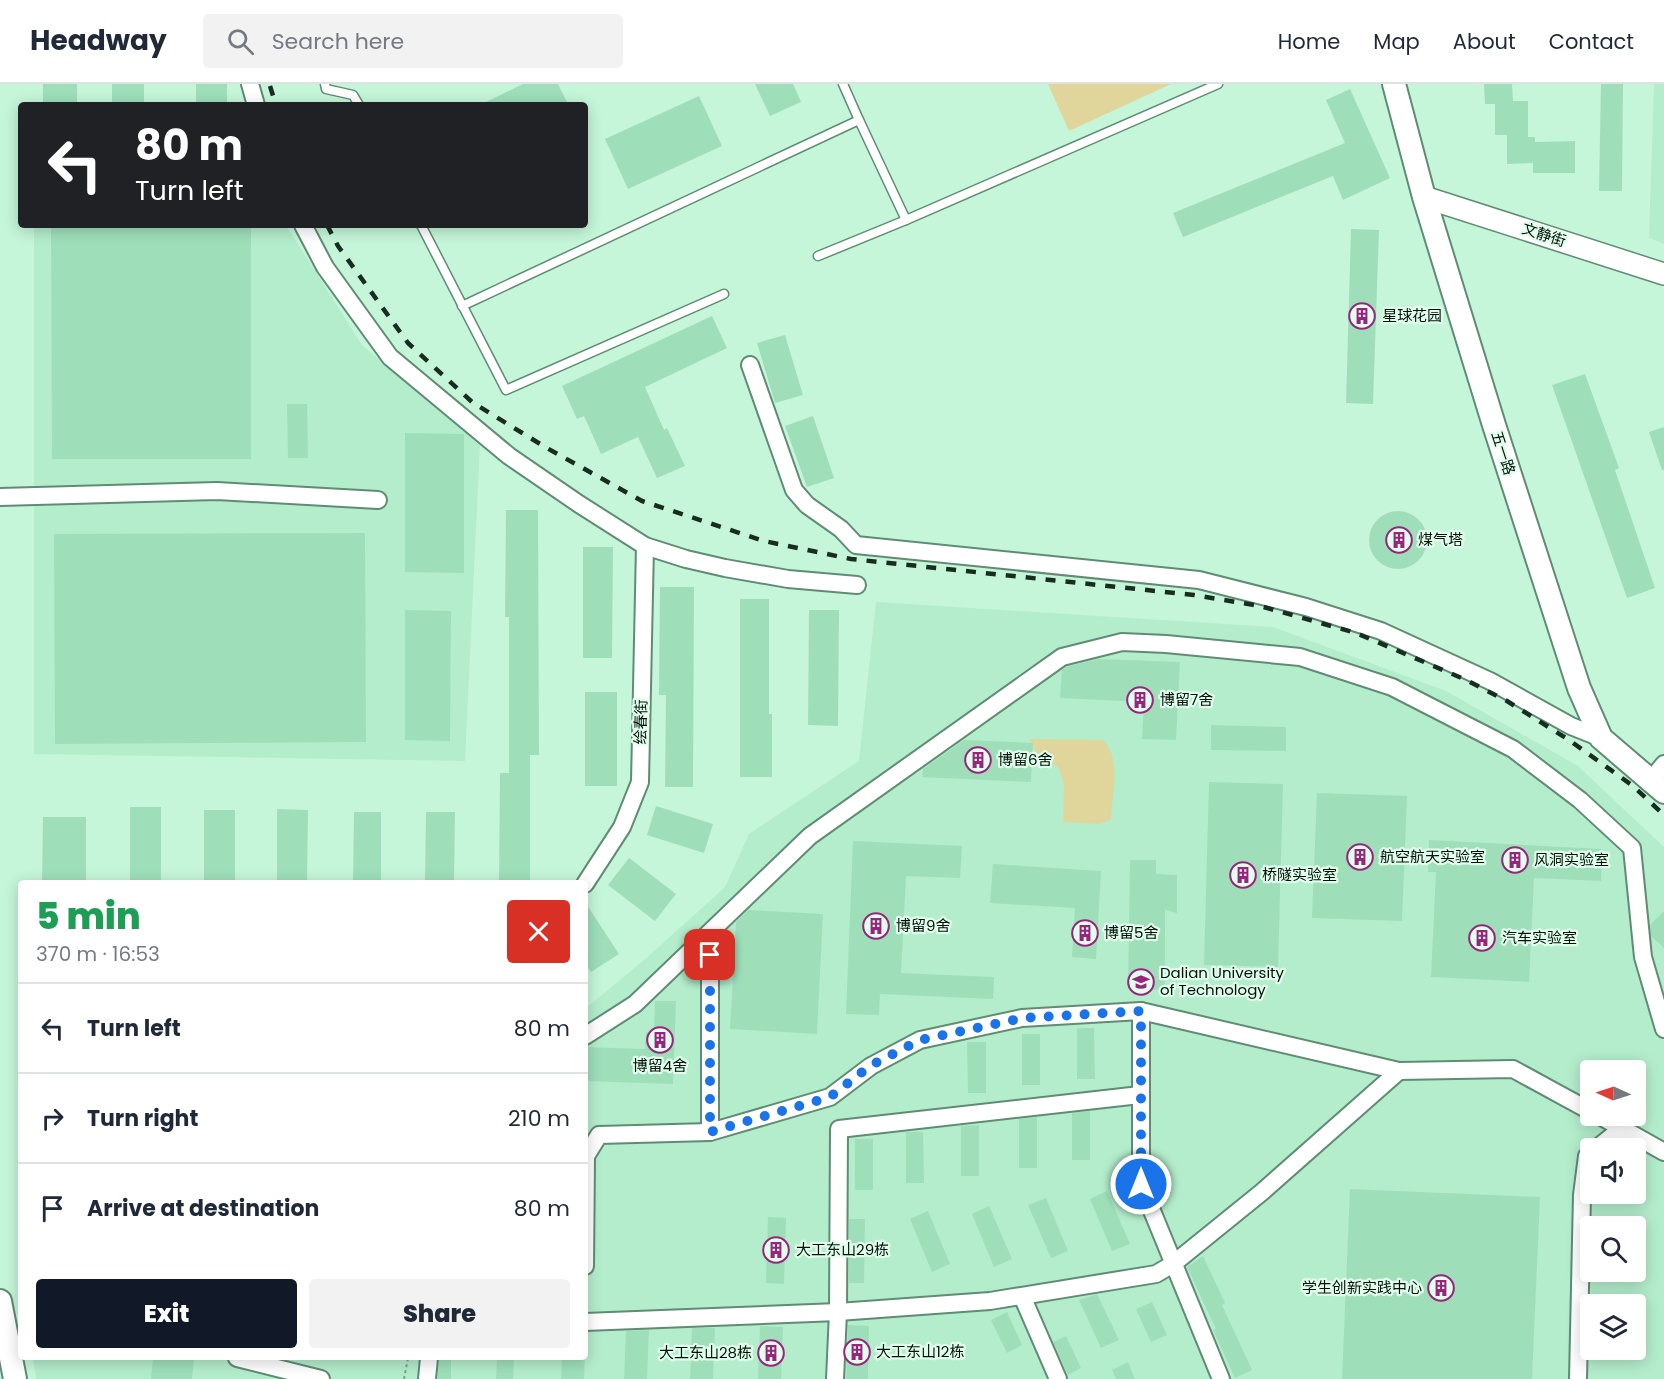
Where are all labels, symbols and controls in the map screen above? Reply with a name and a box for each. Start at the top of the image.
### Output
search box [203,14,623,68]
text: Headway [30,21,167,60]
icon: search [224,25,257,58]
text: Search here [272,26,404,57]
text: Home [1278,27,1340,56]
text: Map [1373,27,1420,56]
text: About [1453,27,1516,56]
text: Contact [1549,27,1634,56]
text: 80 m [135,116,243,175]
icon: left [36,126,114,204]
text: Turn left [135,172,244,209]
street label: 文静街 [1520,218,1569,251]
building icon: 星球花园 [1347,301,1377,331]
place label: 星球花园 [1382,305,1442,326]
street label: 五一路 [1487,428,1520,477]
building icon: 煤气塔 [1384,525,1414,555]
place label: 煤气塔 [1418,529,1463,550]
building icon: 博留7舍 [1125,685,1155,715]
place label: 博留7舍 [1160,689,1213,710]
street label: 绘春街 [630,699,651,745]
building icon: 博留6舍 [963,745,993,775]
place label: 博留6舍 [998,749,1053,770]
building icon: 航空航天实验室 [1345,842,1375,872]
building icon: 风洞实验室 [1500,845,1530,875]
place label: 航空航天实验室 [1380,846,1485,867]
place label: 风洞实验室 [1534,849,1609,870]
building icon: 桥隧实验室 [1228,860,1258,890]
place label: 桥隧实验室 [1262,864,1337,885]
text: 5 min [36,891,141,942]
button: close [507,900,570,963]
building icon: 博留9舍 [861,911,891,941]
place label: 博留9舍 [896,915,950,936]
building icon: 博留5舍 [1070,918,1100,948]
place label: 博留5舍 [1104,922,1158,943]
building icon: 汽车实验室 [1467,923,1497,953]
place label: 汽车实验室 [1502,927,1577,948]
pin [684,929,735,980]
icon: arrive [693,938,726,971]
text: 370 m · 16:53 [36,940,160,968]
place label: Dalian University of Technology [1160,962,1285,1000]
school or university icon: Dalian University of Technology [1126,967,1156,997]
icon: left [36,1012,69,1045]
text: Turn left [87,1013,181,1044]
text: 80 m [514,1013,570,1044]
building icon: 博留4舍 [645,1025,675,1055]
place label: 博留4舍 [633,1055,687,1076]
north arrow [1580,1060,1646,1126]
map controls [1580,1060,1646,1360]
icon: right [36,1102,69,1135]
text: Turn right [87,1103,198,1134]
text: 210 m [508,1103,570,1134]
button: sound [1580,1138,1646,1204]
position arrow [1109,1152,1173,1216]
icon: arrive [36,1192,69,1225]
text: Arrive at destination [87,1193,319,1224]
text: 80 m [514,1193,570,1224]
button: search [1580,1216,1646,1282]
building icon: 大工东山29栋 [761,1235,791,1265]
place label: 大工东山29栋 [796,1239,889,1260]
building icon: 学生创新实践中心 [1426,1273,1456,1303]
place label: 学生创新实践中心 [1302,1277,1422,1298]
button: Exit [36,1279,297,1348]
button: Share [309,1279,570,1348]
button: layers [1580,1294,1646,1360]
building icon: 大工东山12栋 [842,1337,872,1367]
building icon: 大工东山28栋 [756,1338,786,1368]
place label: 大工东山12栋 [876,1341,964,1362]
place label: 大工东山28栋 [659,1342,752,1363]

